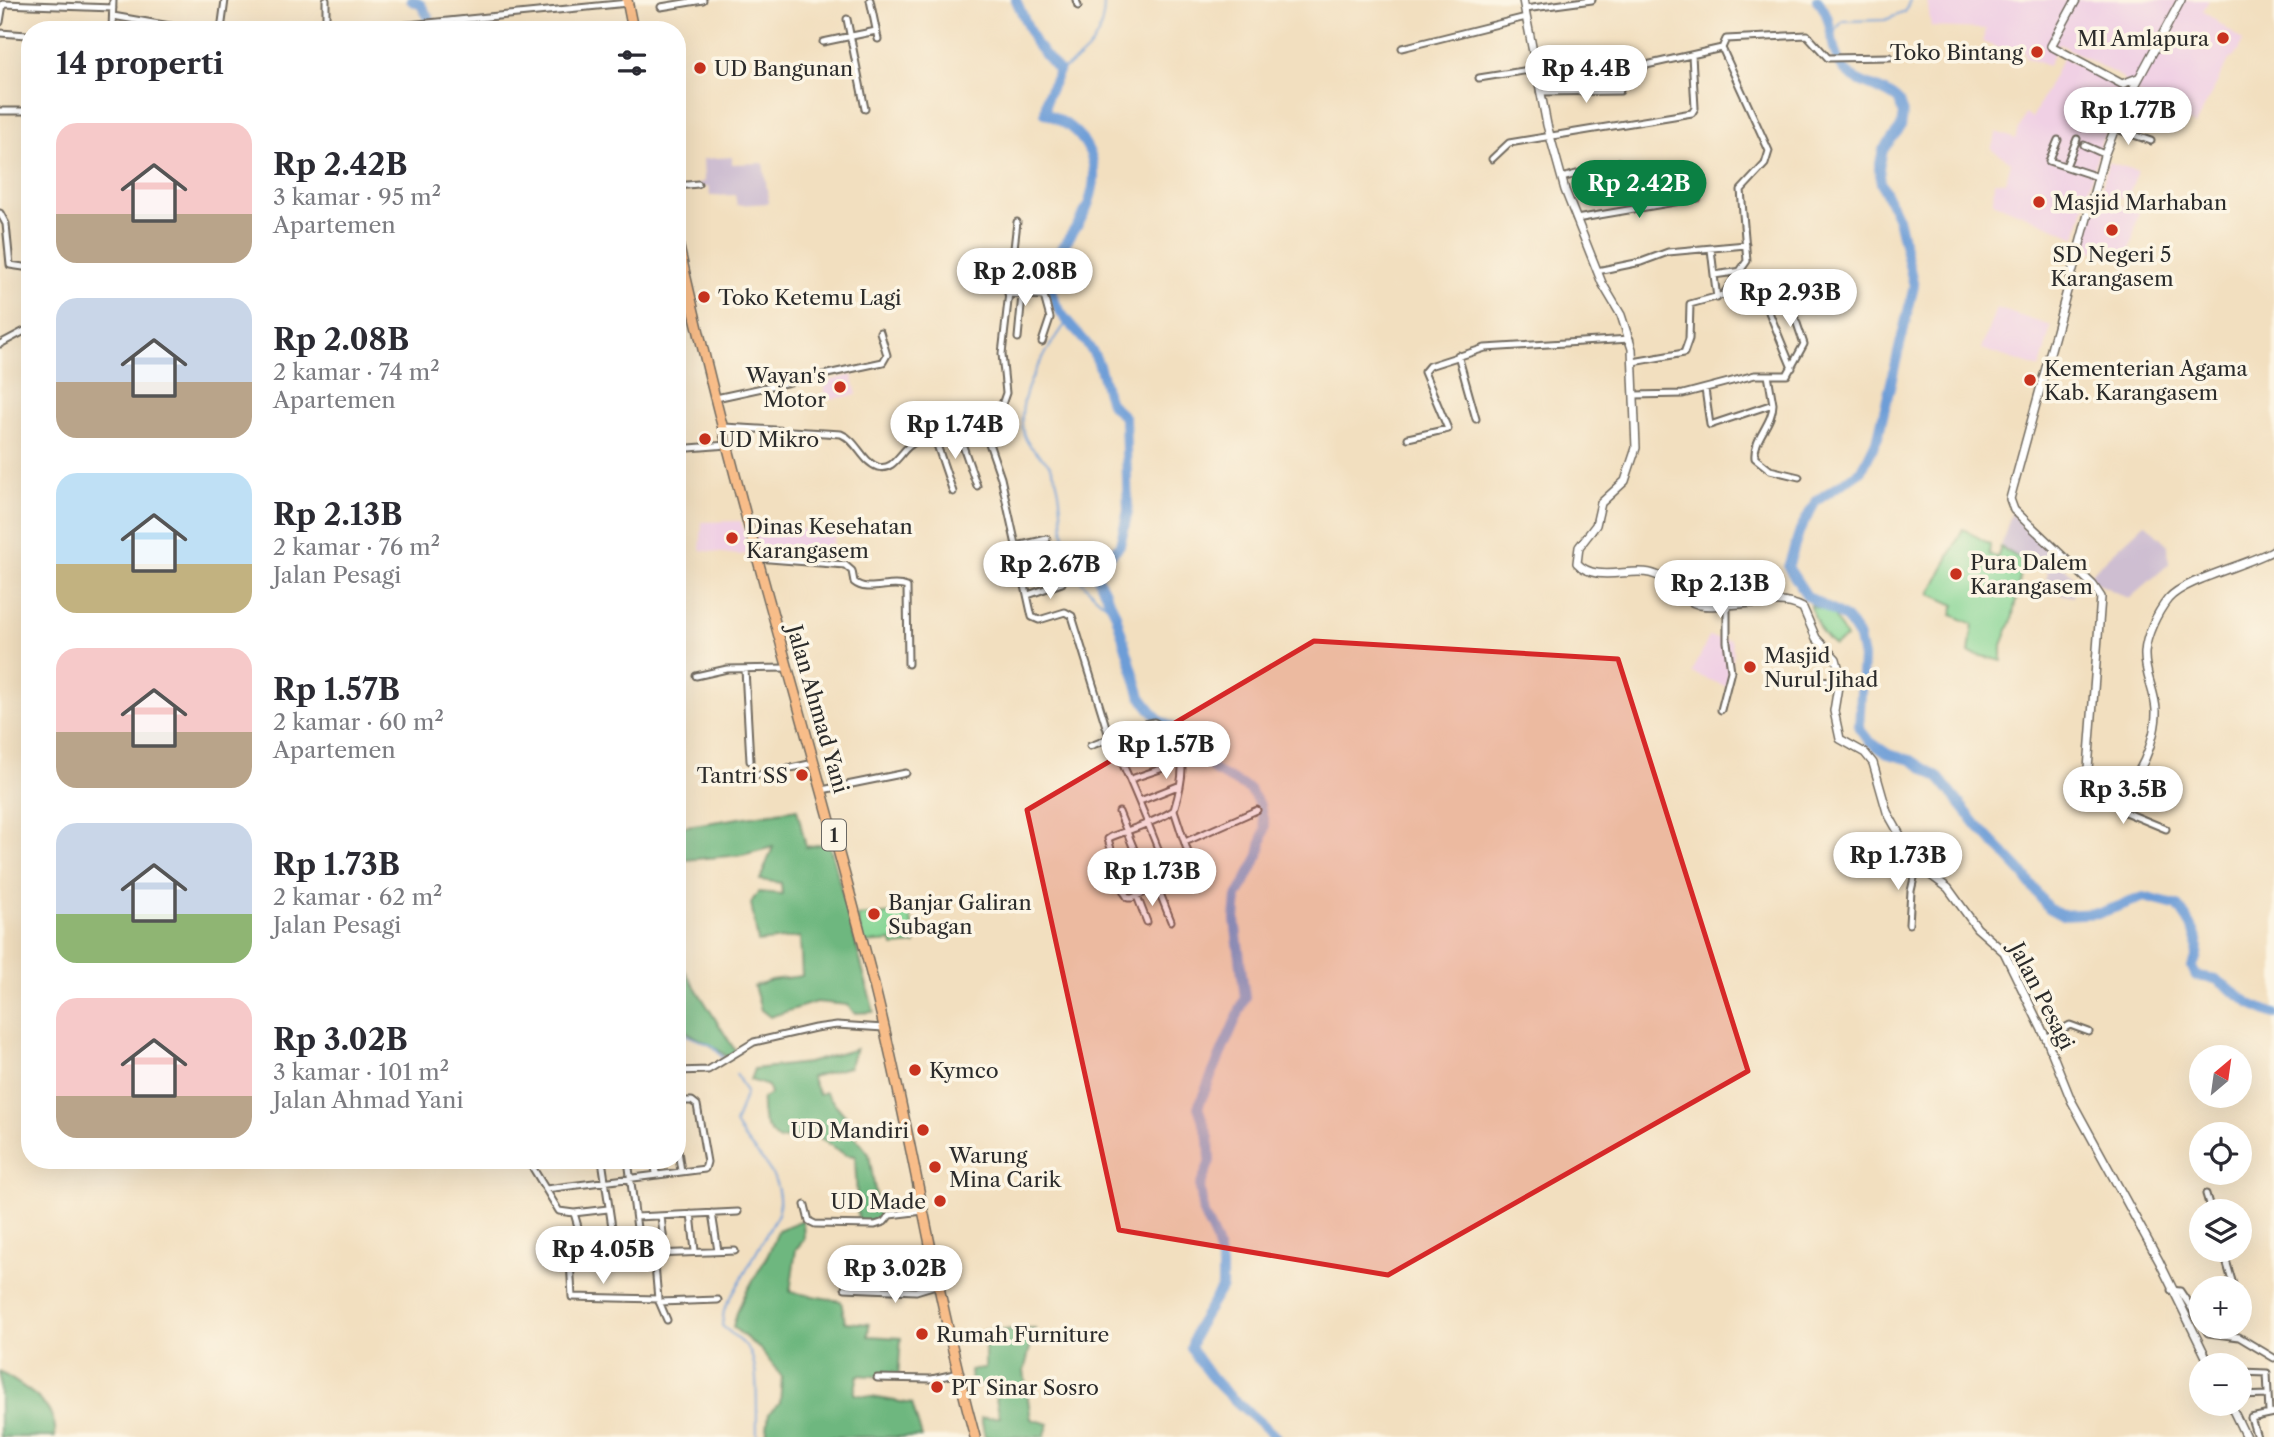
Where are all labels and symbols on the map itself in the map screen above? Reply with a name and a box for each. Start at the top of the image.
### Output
place label: MI Amlapura [2077,26,2210,51]
marker: MI Amlapura [2215,30,2231,46]
place label: Toko Bintang [1890,40,2024,65]
marker: Toko Bintang [2029,44,2045,60]
pin: Rp 4.4B [1521,46,1651,105]
place label: UD Bangunan [714,56,853,81]
marker: UD Bangunan [692,60,708,76]
pin: Rp 1.77B [2056,88,2200,147]
pin: Rp 2.42B [1567,160,1711,220]
place label: Masjid Marhaban [2053,190,2227,215]
marker: Masjid Marhaban [2031,194,2047,210]
marker: SD Negeri 5 Karangasem [2104,222,2120,238]
place label: SD Negeri 5 Karangasem [2051,242,2174,291]
pin: Rp 2.08B [953,248,1097,308]
pin: Rp 2.93B [1718,270,1862,329]
place label: Toko Ketemu Lagi [718,285,902,310]
marker: Toko Ketemu Lagi [696,289,712,305]
place label: Kementerian Agama Kab. Karangasem [2044,356,2249,405]
place label: Wayan's Motor [745,363,826,412]
marker: Kementerian Agama Kab. Karangasem [2022,372,2038,388]
marker: Wayan's Motor [832,379,848,395]
pin: Rp 1.74B [883,402,1027,461]
place label: UD Mikro [719,427,819,452]
marker: UD Mikro [697,431,713,447]
place label: Dinas Kesehatan Karangasem [746,514,913,563]
marker: Dinas Kesehatan Karangasem [724,530,740,546]
pin: Rp 2.67B [978,542,1122,601]
place label: Pura Dalem Karangasem [1970,550,2093,599]
pin: Rp 2.13B [1648,560,1792,620]
marker: Pura Dalem Karangasem [1948,566,1964,582]
street label: Jalan Ahmad Yani [781,619,854,796]
place label: Masjid Nurul Jihad [1764,643,1879,692]
marker: Masjid Nurul Jihad [1742,659,1758,675]
pin: Rp 1.57B [1094,722,1238,781]
place label: Tantri SS [697,763,788,788]
pin: Rp 3.5B [2058,766,2188,826]
marker: Tantri SS [794,767,810,783]
road number: 1 [822,820,846,850]
pin: Rp 1.73B [1826,832,1970,892]
pin: Rp 1.73B [1080,848,1224,908]
place label: Banjar Galiran Subagan [888,890,1032,939]
marker: Banjar Galiran Subagan [866,906,882,922]
street label: Jalan Pesagi [2003,935,2080,1054]
north arrow [2189,1045,2252,1108]
place label: Kymco [929,1058,999,1083]
marker: Kymco [907,1062,923,1078]
place label: UD Mandiri [790,1118,909,1143]
marker: UD Mandiri [915,1122,931,1138]
place label: Warung Mina Carik [948,1143,1062,1192]
marker: Warung Mina Carik [927,1159,943,1175]
place label: UD Made [831,1189,926,1214]
marker: UD Made [932,1193,948,1209]
pin: Rp 4.05B [531,1226,675,1286]
pin: Rp 3.02B [823,1246,967,1305]
place label: Rumah Furniture [936,1322,1109,1347]
marker: Rumah Furniture [914,1326,930,1342]
place label: PT Sinar Sosro [951,1375,1099,1400]
marker: PT Sinar Sosro [929,1379,945,1395]

